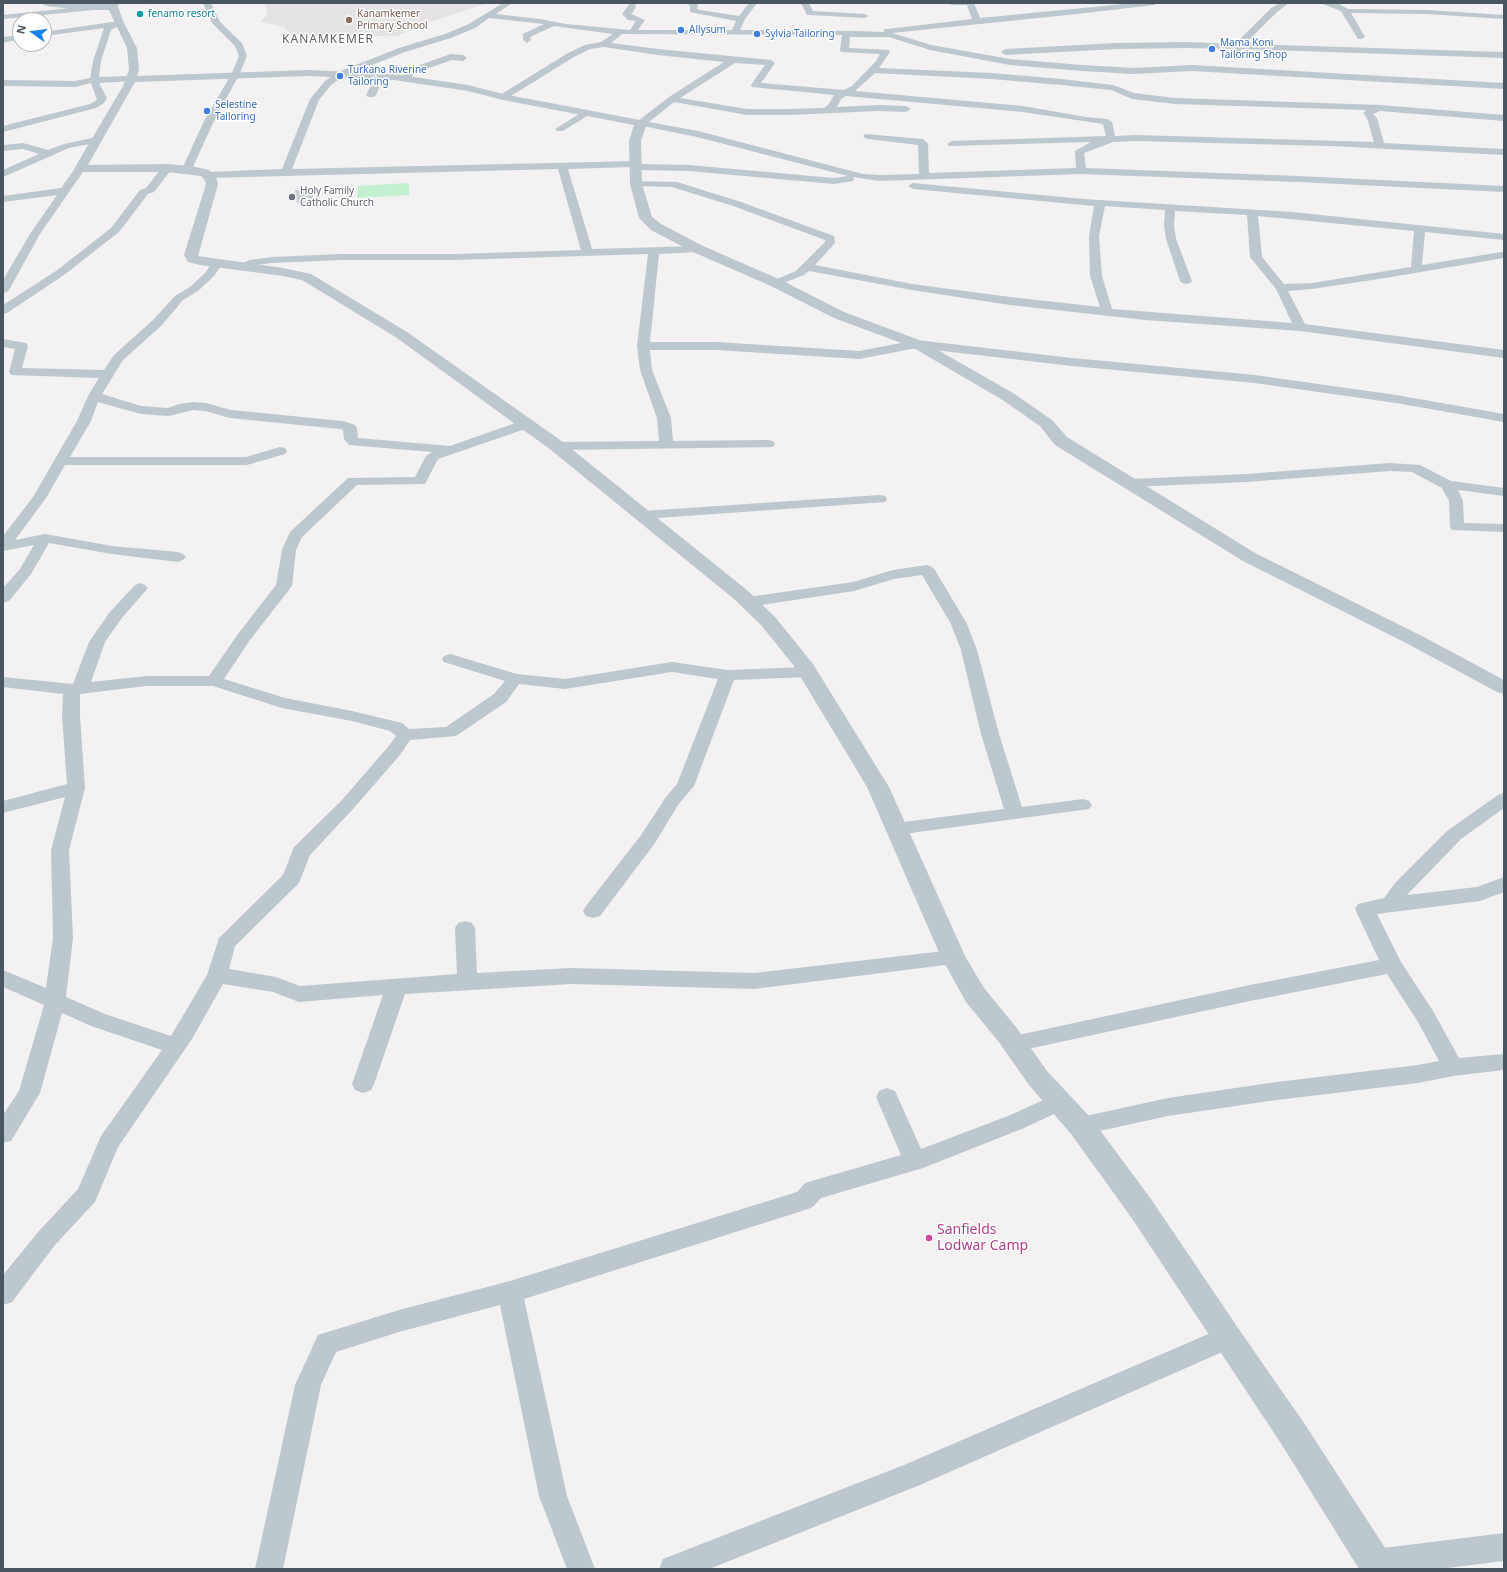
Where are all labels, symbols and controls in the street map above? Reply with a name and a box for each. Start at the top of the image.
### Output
place label: fenamo resort [148,8,215,20]
place label: Kanamkemer Primary School [357,8,428,32]
marker: fenamo resort [135,9,145,19]
north arrow [12,12,52,52]
marker: Kanamkemer Primary School [344,15,354,25]
text: N [12,23,29,35]
place label: Allysum [689,24,726,36]
marker: Allysum [676,25,686,35]
place label: Sylvia Tailoring [765,28,835,40]
marker: Sylvia Tailoring [752,29,762,39]
district label: KANAMKEMER [282,33,374,47]
place label: Mama Koni Tailoring Shop [1220,37,1287,60]
marker: Mama Koni Tailoring Shop [1207,44,1217,54]
place label: Turkana Riverine Tailoring [348,64,427,88]
marker: Turkana Riverine Tailoring [335,71,345,81]
place label: Selestine Tailoring [215,99,257,122]
marker: Selestine Tailoring [202,106,212,116]
place label: Holy Family Catholic Church [300,185,374,208]
marker: Holy Family Catholic Church [287,192,297,202]
place label: Sanfields Lodwar Camp [937,1222,1028,1254]
marker: Sanfields Lodwar Camp [924,1233,934,1243]

